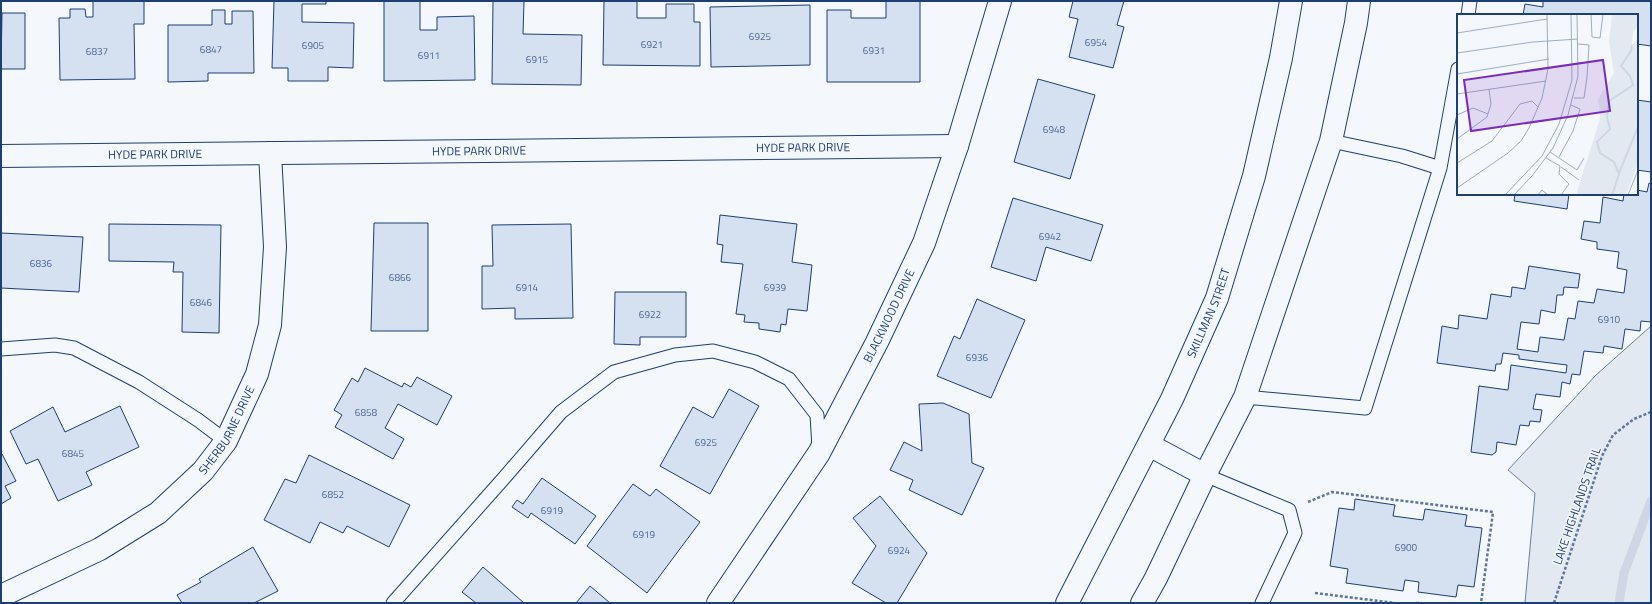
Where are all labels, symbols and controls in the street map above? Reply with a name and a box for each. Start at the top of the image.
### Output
inset map [1457,14,1638,195]
house number: 6925 [749,29,772,44]
house number: 6954 [1085,35,1108,50]
house number: 6921 [641,37,663,52]
house number: 6905 [302,38,325,53]
house number: 6847 [200,42,222,57]
house number: 6931 [863,43,885,58]
house number: 6837 [86,44,108,59]
house number: 6911 [418,48,440,63]
house number: 6915 [526,52,549,67]
house number: 6948 [1043,122,1066,137]
street label: HYDE PARK DRIVE [756,137,850,157]
street label: HYDE PARK DRIVE [432,141,526,160]
street label: HYDE PARK DRIVE [108,144,203,164]
house number: 6942 [1039,229,1061,244]
house number: 6836 [30,256,53,271]
street label: BLACKWOOD DRIVE [858,265,920,366]
street label: SKILLMAN STREET [1181,265,1235,361]
house number: 6866 [389,270,412,285]
house number: 6914 [516,280,539,295]
house number: 6939 [764,280,787,295]
house number: 6846 [190,295,213,310]
house number: 6922 [639,307,661,322]
house number: 6910 [1598,312,1621,327]
house number: 6936 [966,350,989,365]
street label: SHERBURNE DRIVE [193,382,260,479]
house number: 6858 [355,405,378,420]
house number: 6925 [695,435,718,450]
street label: LAKE HIGHLANDS TRAIL [1548,444,1606,567]
house number: 6845 [62,446,85,461]
house number: 6852 [322,487,344,502]
house number: 6919 [541,503,564,518]
house number: 6919 [633,527,656,542]
house number: 6900 [1395,540,1418,555]
house number: 6924 [888,543,911,558]

